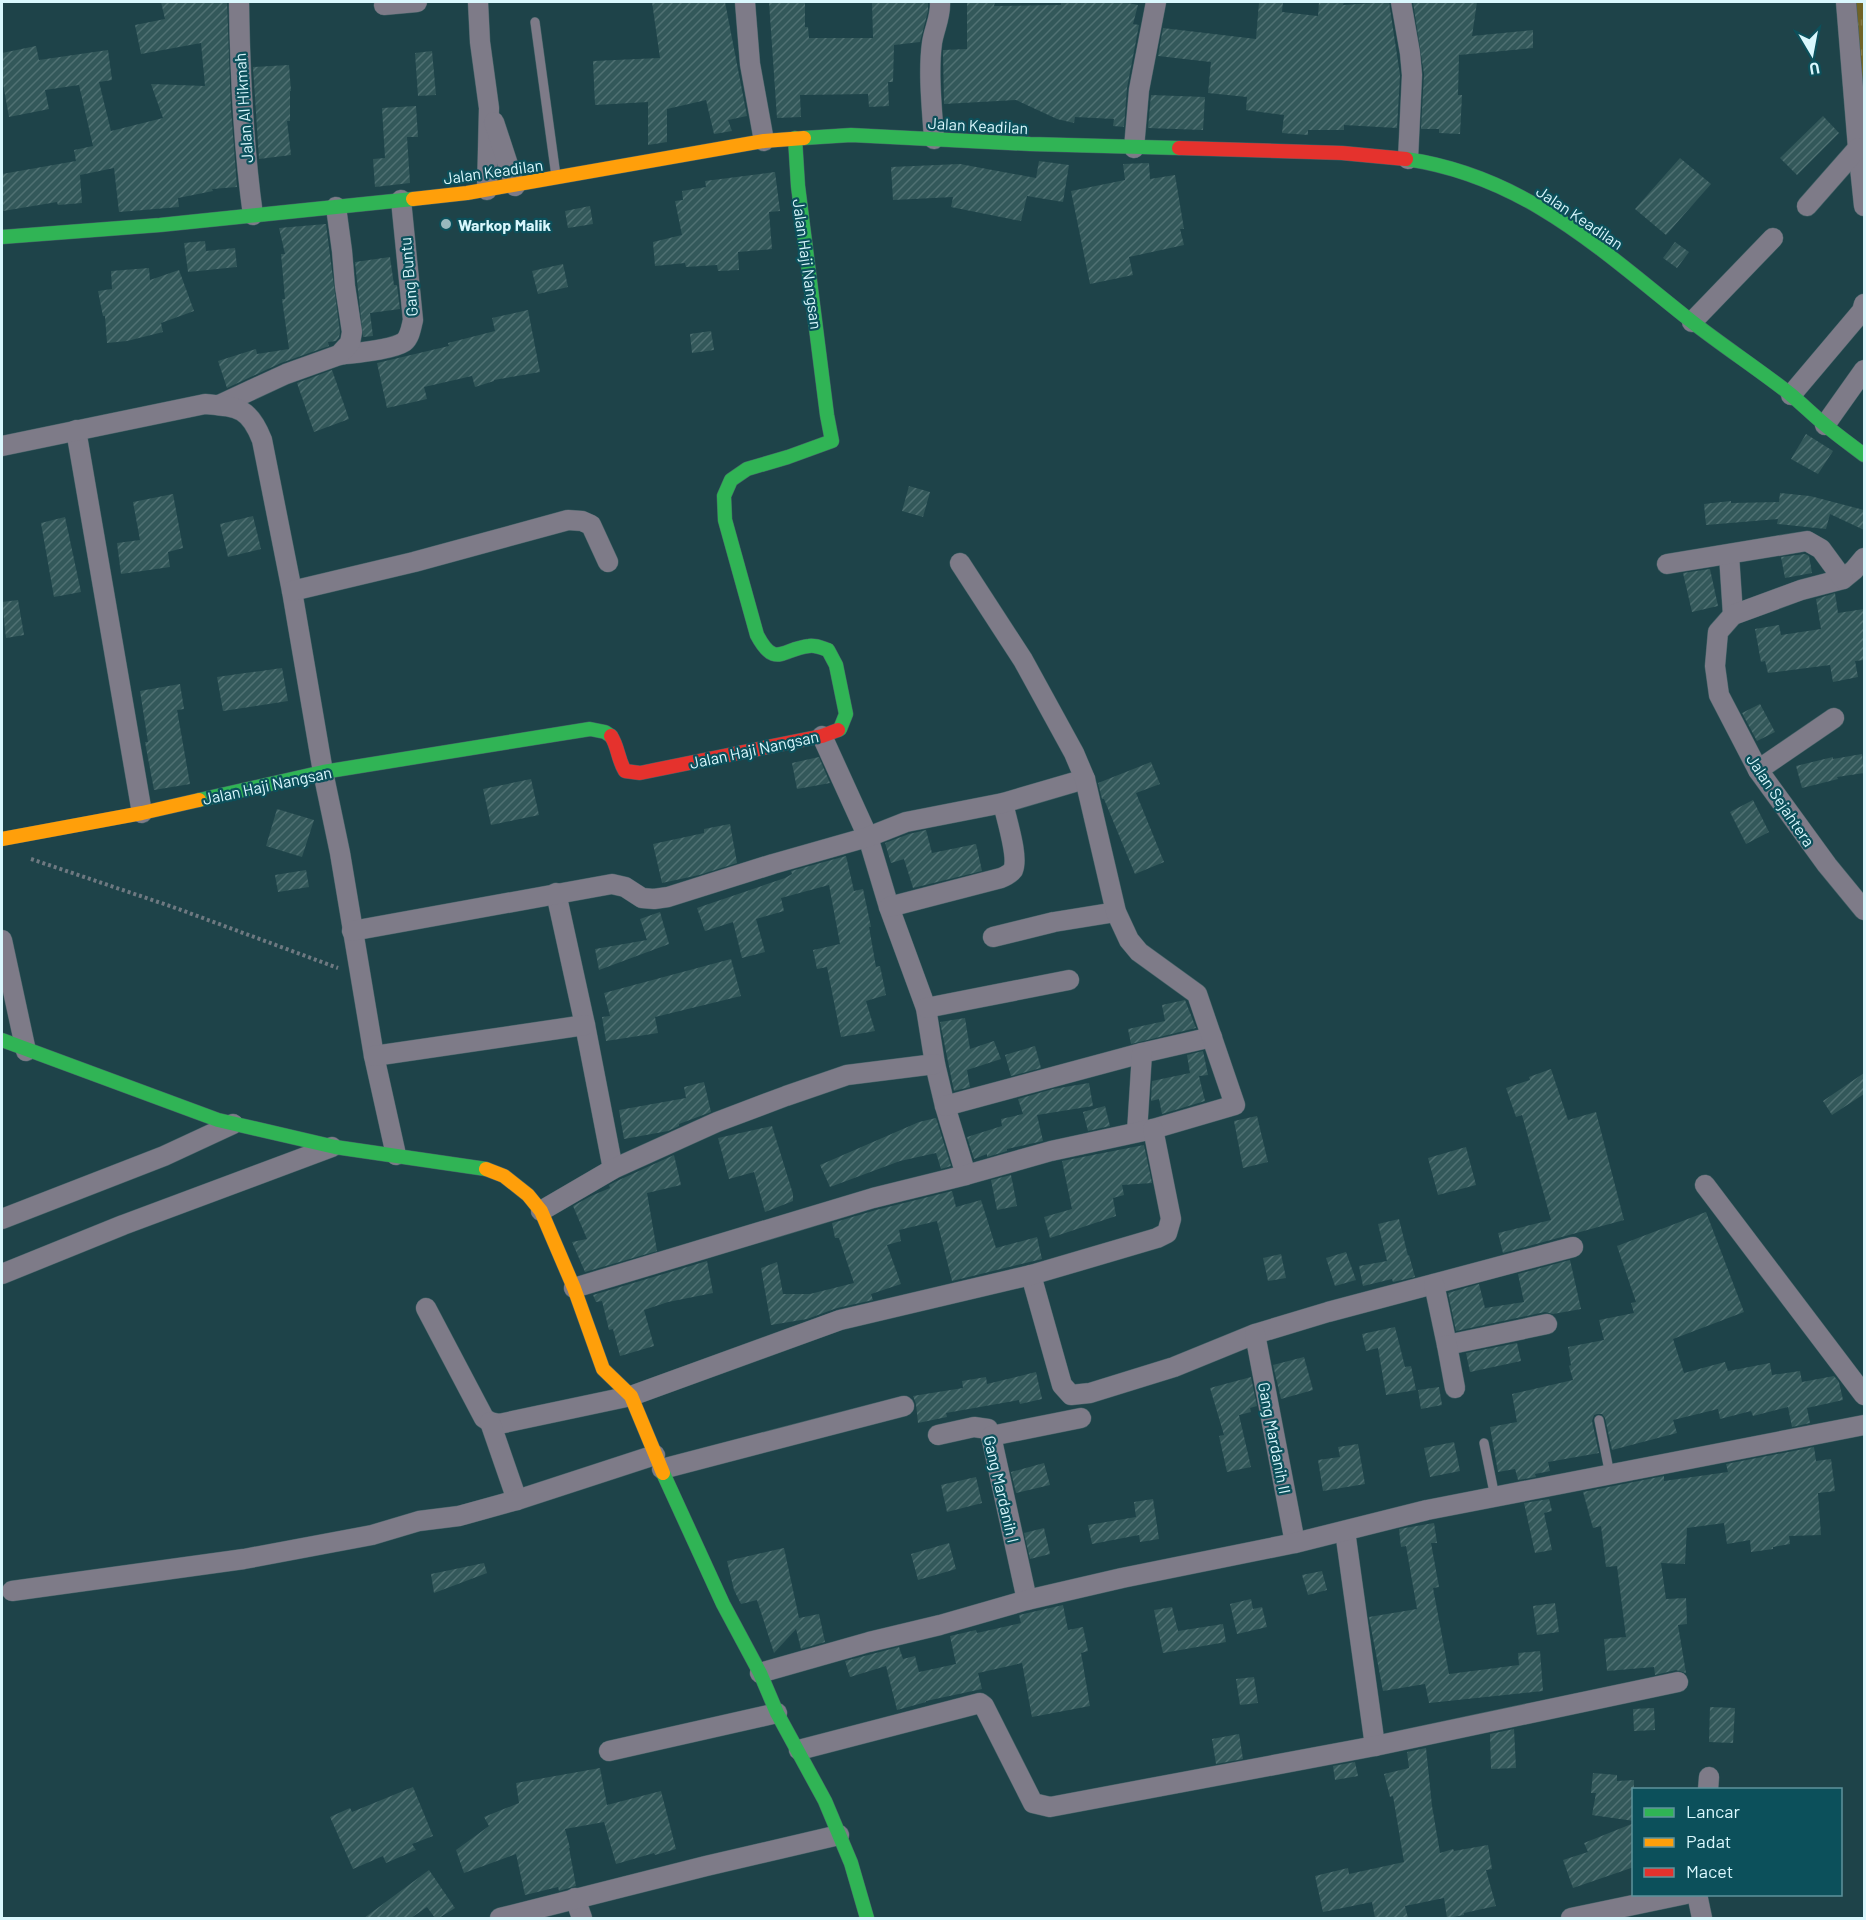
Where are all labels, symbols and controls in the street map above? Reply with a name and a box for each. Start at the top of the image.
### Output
north arrow [1782,24,1842,84]
street label: Jalan Al Hikmah [230,52,256,164]
text: U [1808,59,1821,79]
street label: Jalan Keadilan [927,113,1029,137]
street label: Jalan Keadilan [442,155,544,187]
street label: Jalan Keadilan [1533,181,1627,253]
street label: Jalan Haji Nangsan [789,198,827,330]
place label: Warkop Malik [458,215,552,234]
marker: Warkop Malik [439,217,453,231]
street label: Gang Buntu [395,236,421,318]
street label: Jalan Haji Nangsan [688,726,820,772]
street label: Jalan Sejahtera [1743,750,1819,850]
street label: Jalan Haji Nangsan [201,762,333,808]
street label: Gang Mardanih II [1255,1381,1295,1495]
street label: Gang Mardanih I [980,1434,1024,1544]
legend [1632,1788,1842,1896]
text: Lancar [1686,1800,1741,1822]
text: Padat [1686,1830,1731,1852]
text: Macet [1686,1860,1733,1882]

